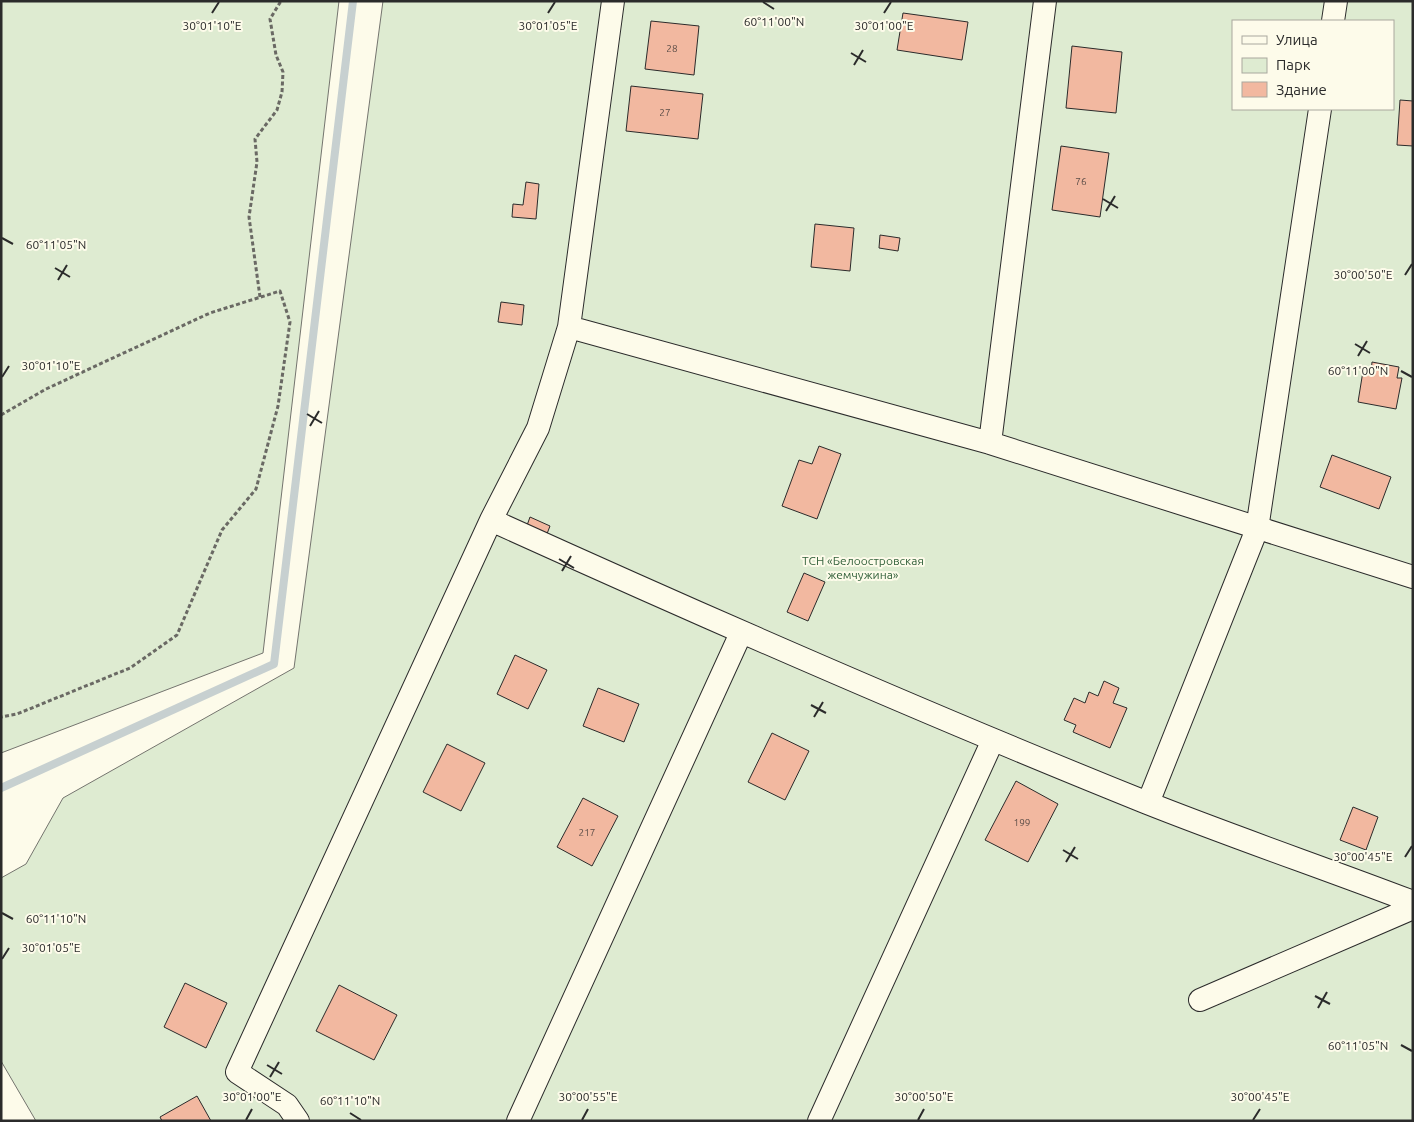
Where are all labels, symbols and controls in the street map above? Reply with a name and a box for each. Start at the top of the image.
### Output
text: 60°11'00"N [744,15,804,28]
text: 30°01'10"E [183,19,242,32]
text: 30°01'05"E [519,19,578,32]
text: 30°01'00"E [855,19,914,32]
legend [1232,20,1394,110]
text: Улица [1276,31,1318,48]
house number: 28 [666,43,678,54]
text: Парк [1276,56,1311,73]
text: Здание [1276,81,1327,98]
house number: 27 [659,107,671,118]
house number: 76 [1075,176,1087,187]
text: 60°11'05"N [26,238,86,251]
text: 30°00'50"E [1334,268,1393,281]
text: 30°01'10"E [22,359,81,372]
text: 60°11'00"N [1328,364,1388,377]
park label: ТСН «Белоостровская жемчужина» [802,554,924,581]
house number: 199 [1014,817,1030,828]
house number: 217 [579,827,595,838]
text: 30°00'45"E [1334,850,1393,863]
text: 60°11'10"N [26,912,86,925]
text: 30°01'05"E [22,941,81,954]
text: 60°11'05"N [1328,1039,1388,1052]
text: 30°01'00"E [223,1090,282,1103]
text: 30°00'55"E [559,1090,618,1103]
text: 30°00'50"E [895,1090,954,1103]
text: 30°00'45"E [1231,1090,1290,1103]
text: 60°11'10"N [320,1094,380,1107]

